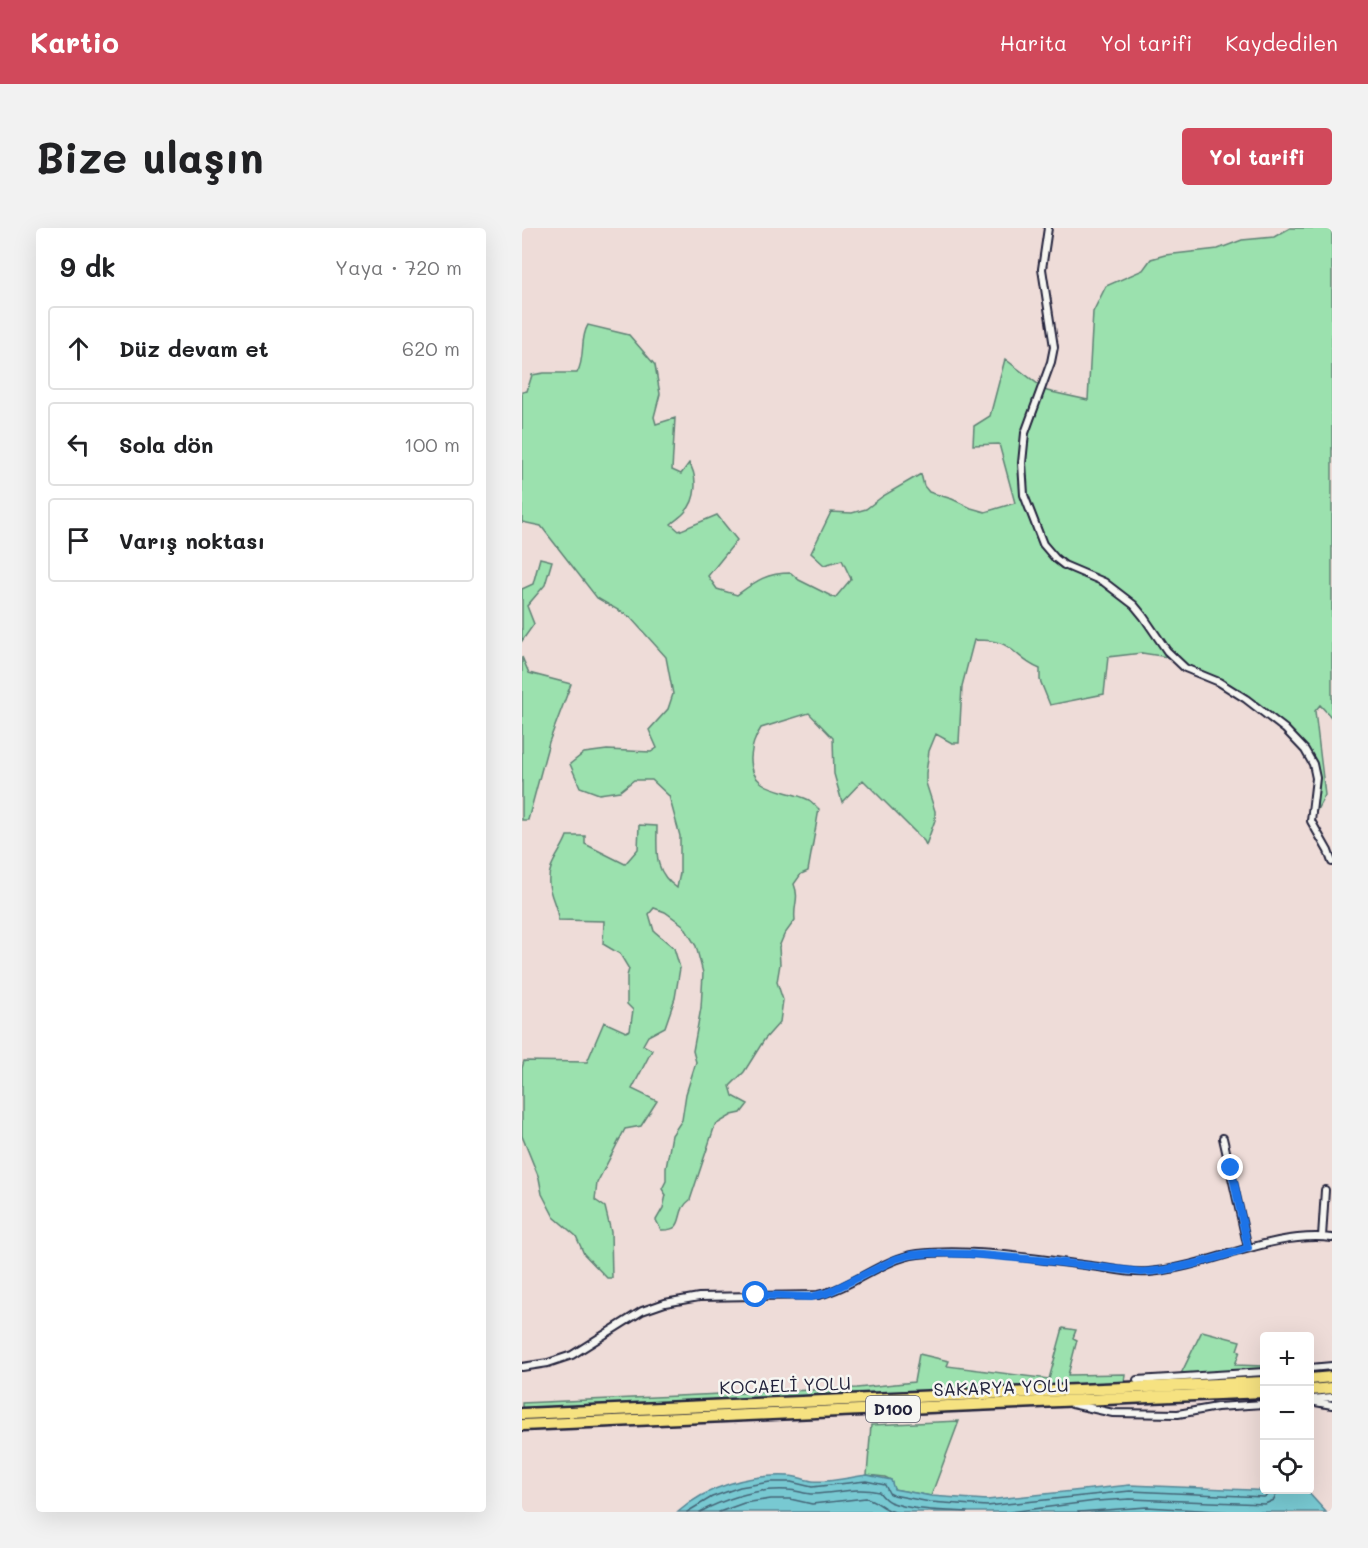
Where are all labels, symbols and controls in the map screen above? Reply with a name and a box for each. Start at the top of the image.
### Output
text: Kartio [30,24,119,60]
text: Harita [1000,29,1067,56]
text: Yol tarifi [1100,29,1192,56]
text: Kaydedilen [1225,29,1338,56]
button: Yol tarifi [1182,128,1332,185]
text: Bize ulaşın [36,129,264,184]
text: 9 dk [60,250,115,284]
text: Yaya · 720 m [335,254,462,280]
icon: ahead [62,332,95,365]
text: Düz devam et [119,334,268,363]
text: 620 m [402,335,460,361]
icon: left [62,428,95,461]
text: Sola dön [119,430,213,459]
text: 100 m [404,431,460,457]
icon: arrive [62,524,95,557]
text: Varış noktası [119,526,265,555]
route end [1217,1154,1243,1180]
route start [742,1281,768,1307]
map controls [1260,1332,1314,1494]
button: + [1260,1332,1314,1386]
street label: KOCAELİ YOLU [719,1371,851,1399]
street label: SAKARYA YOLU [933,1373,1069,1401]
button: − [1260,1386,1314,1440]
road number: D100 [866,1396,920,1422]
button: locate [1260,1440,1314,1494]

